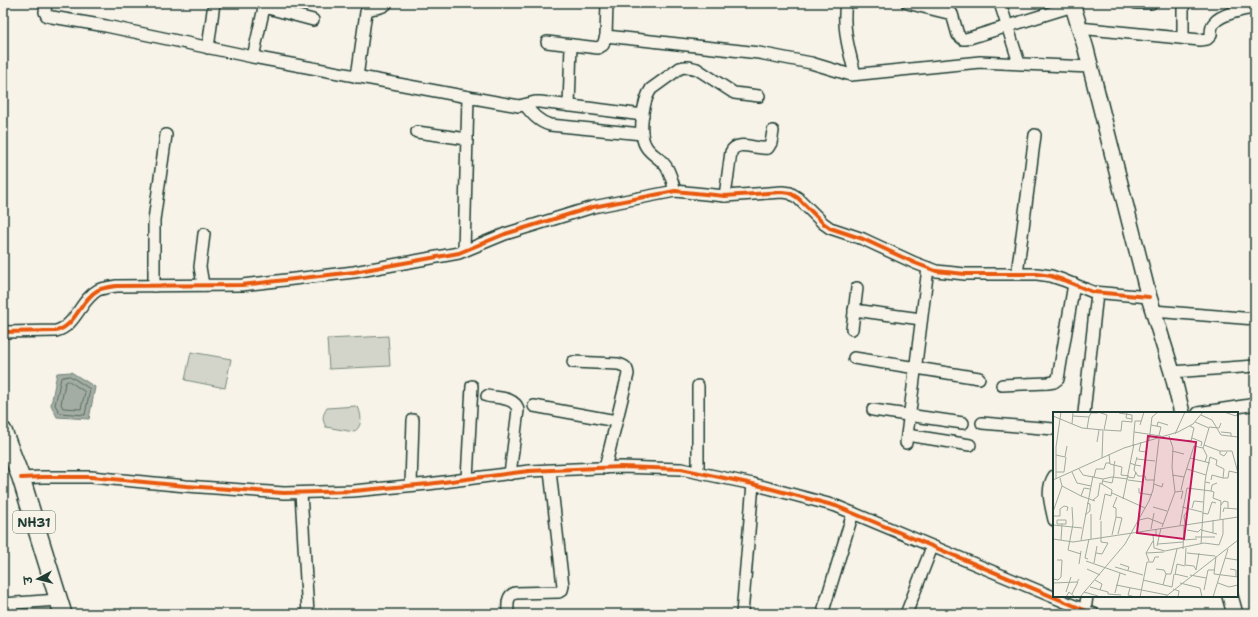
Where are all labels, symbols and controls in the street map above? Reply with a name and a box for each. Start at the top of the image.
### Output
inset map [1053,412,1238,597]
road number: NH31 [13,511,55,533]
north arrow [18,559,58,599]
text: उ [20,574,37,586]

